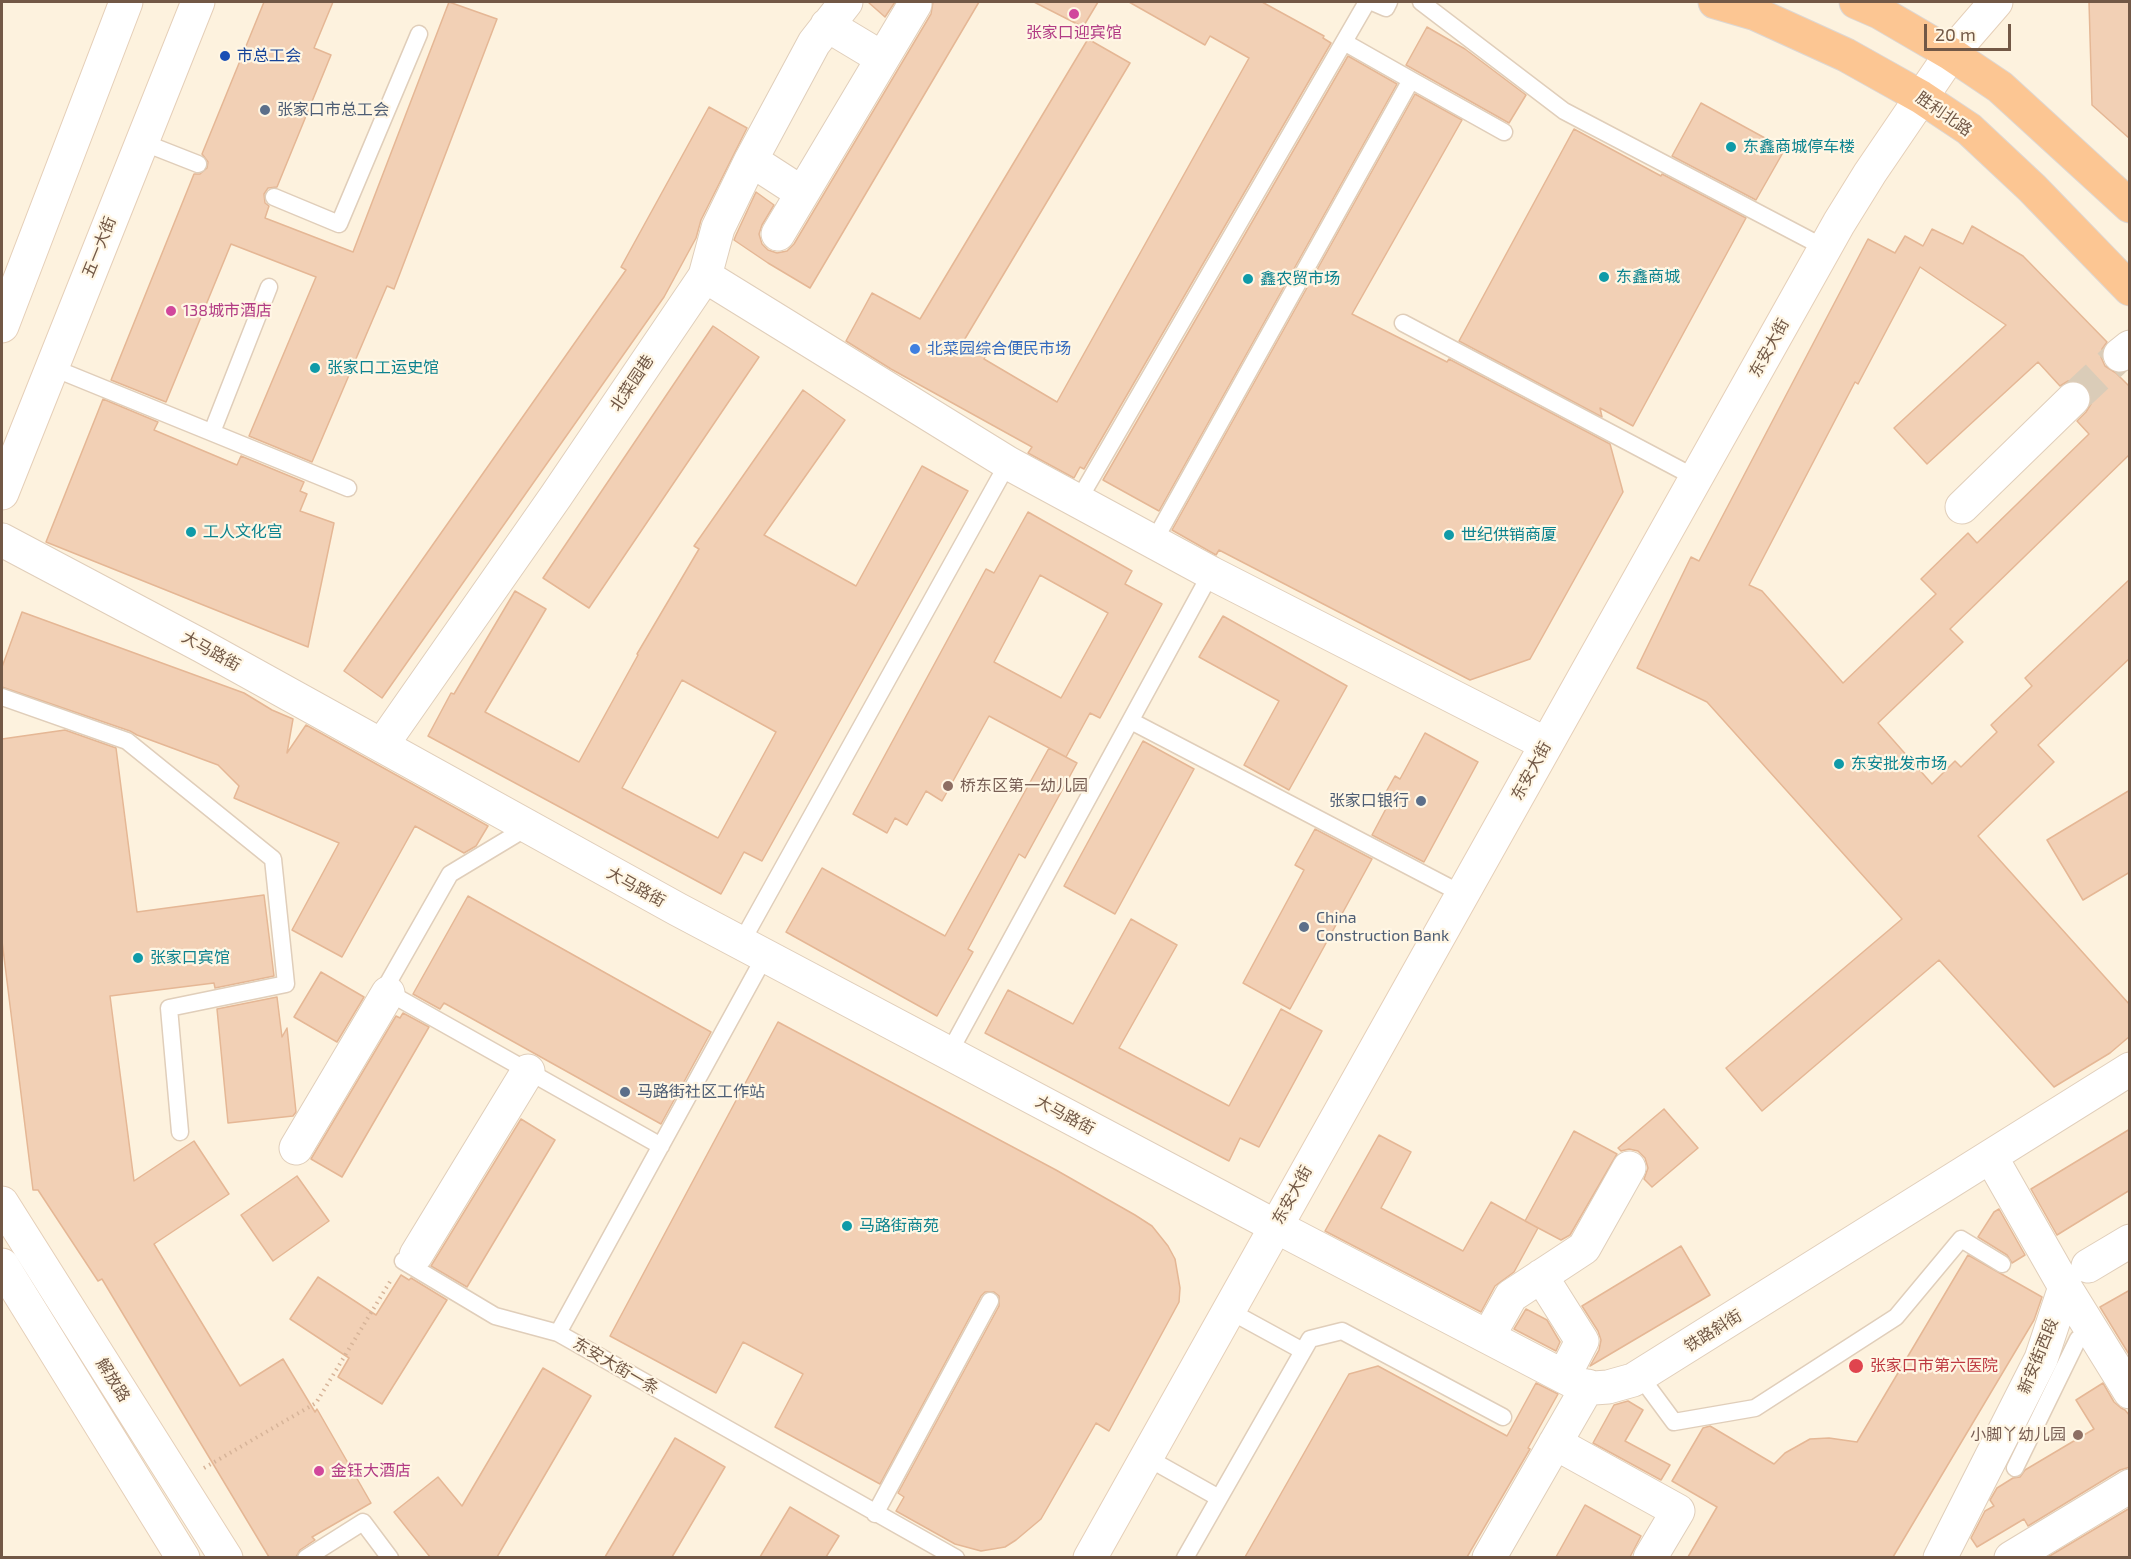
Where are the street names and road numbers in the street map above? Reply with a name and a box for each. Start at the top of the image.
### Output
street label: 胜利北路 [1912,88,1976,140]
street label: 五一大街 [78,214,120,280]
street label: 东安大街 [1745,315,1793,381]
street label: 北菜园巷 [606,351,658,415]
street label: 大马路街 [178,627,244,675]
street label: 东安大街 [1507,738,1555,804]
street label: 大马路街 [603,863,669,911]
street label: 大马路街 [1032,1092,1098,1138]
street label: 东安大街 [1268,1162,1316,1228]
street label: 铁路斜街 [1681,1306,1745,1356]
street label: 新安街西段 [2014,1315,2062,1397]
street label: 东安大街一条 [570,1334,662,1398]
street label: 解放路 [92,1355,134,1405]

